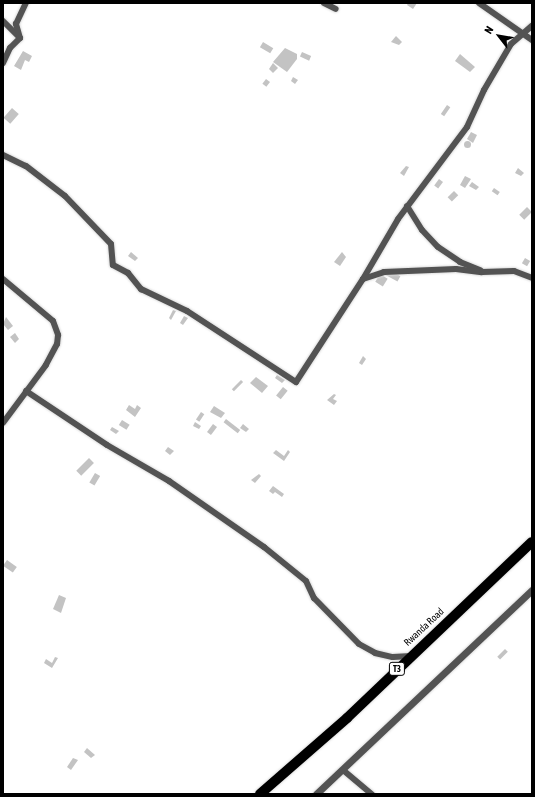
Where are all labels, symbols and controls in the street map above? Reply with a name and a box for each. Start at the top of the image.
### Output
north arrow [479,16,519,56]
text: N [482,24,496,36]
street label: Rwanda Road [402,605,446,649]
road number: T3 [388,662,406,676]

